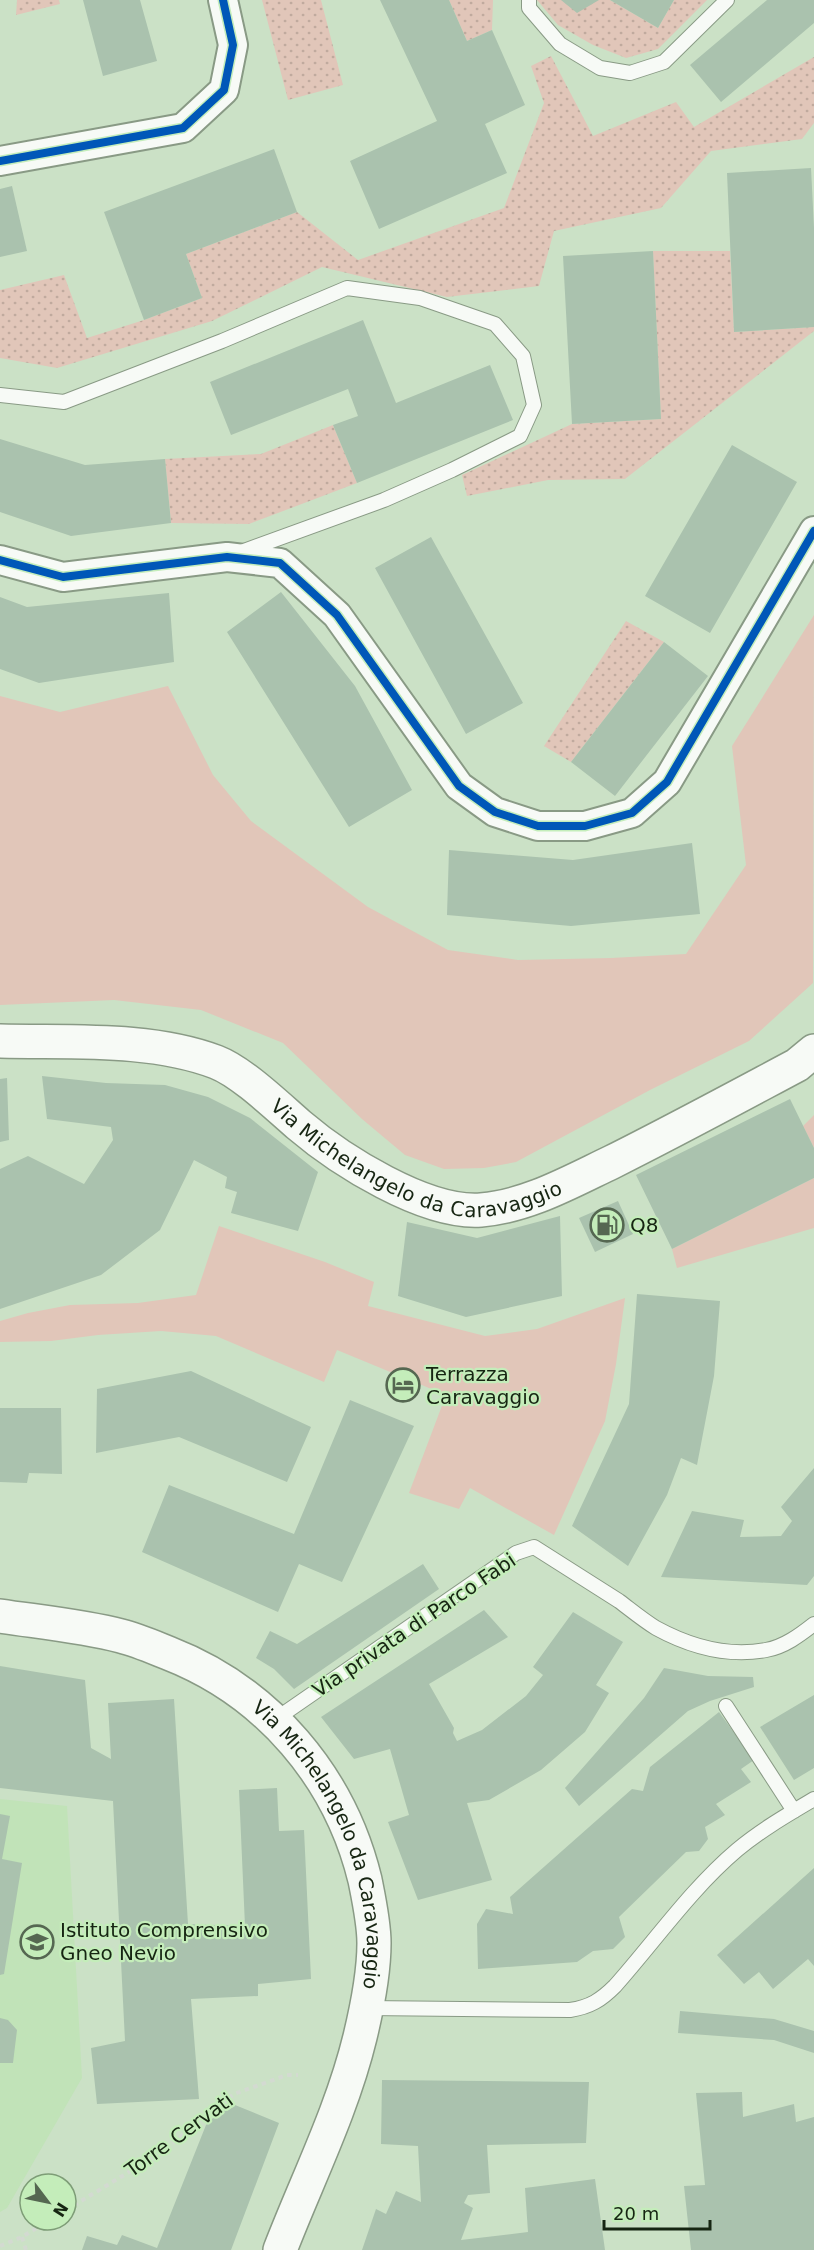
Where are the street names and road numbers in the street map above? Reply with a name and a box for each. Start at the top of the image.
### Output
street label: Via Michelangelo da Caravaggio [266,1094,565,1222]
street label: Via privata di Parco Fabi [308,1548,520,1702]
street label: Via Michelangelo da Caravaggio [248,1695,386,1991]
street label: Torre Cervati [120,2088,238,2183]

